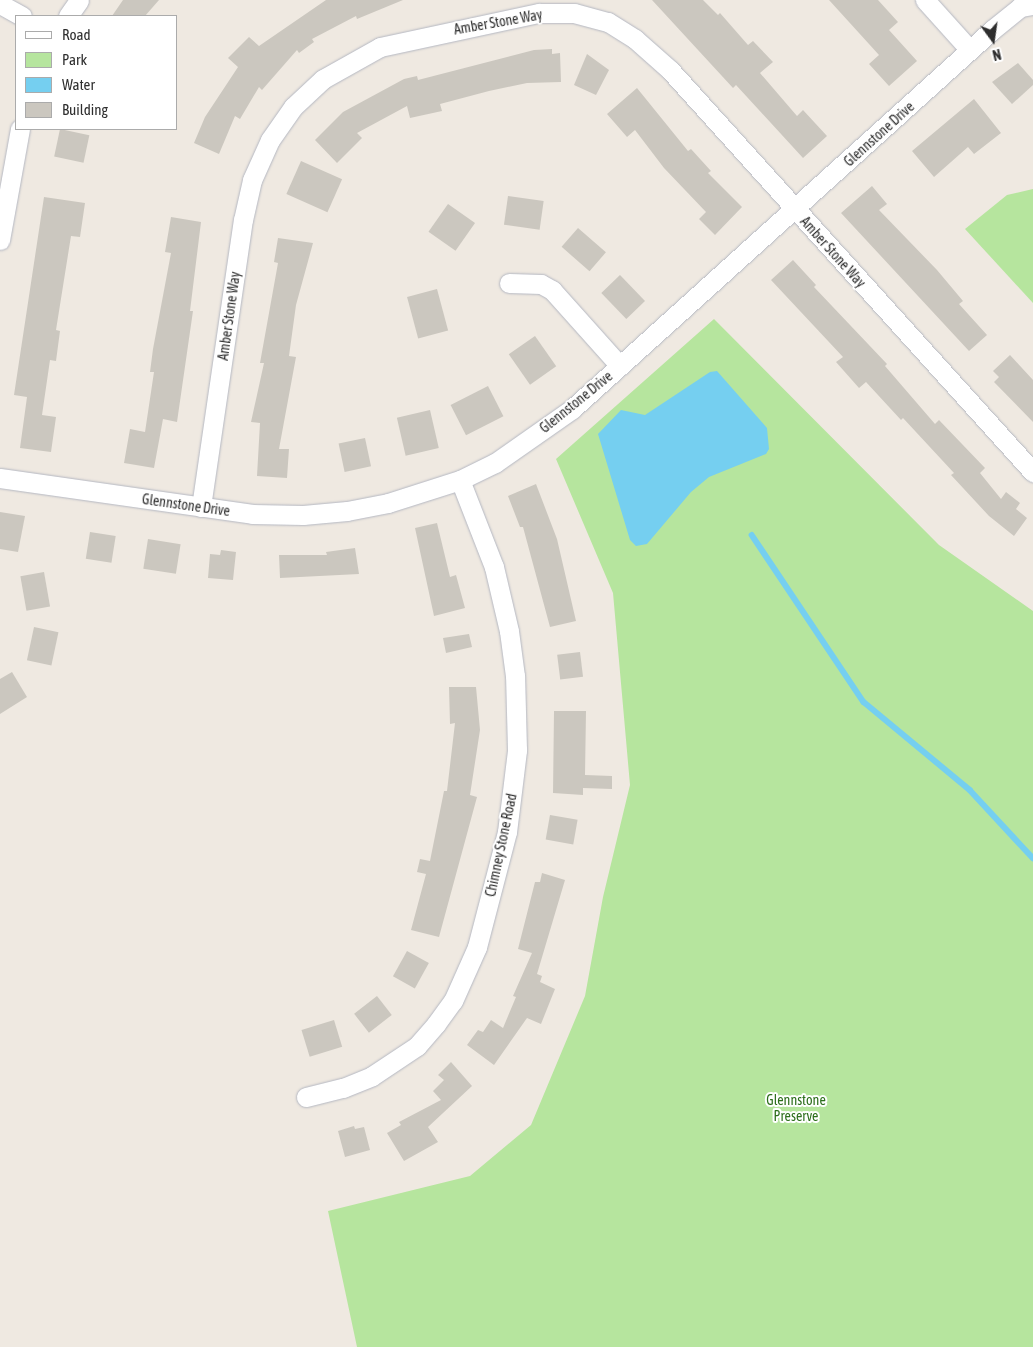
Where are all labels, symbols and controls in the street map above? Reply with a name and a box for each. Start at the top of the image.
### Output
street label: Amber Stone Way [453,6,543,38]
legend [15,15,178,130]
north arrow [968,15,1018,65]
text: Road [62,26,91,43]
text: N [991,46,1003,63]
text: Park [62,51,87,68]
text: Water [62,76,95,93]
street label: Glennstone Drive [840,98,918,170]
text: Building [62,101,108,118]
street label: Amber Stone Way [797,213,869,291]
street label: Amber Stone Way [214,271,244,361]
street label: Glennstone Drive [536,368,616,436]
street label: Glennstone Drive [141,491,231,519]
street label: Chimney Stone Road [482,792,520,898]
park label: Glennstone Preserve [766,1092,826,1124]

